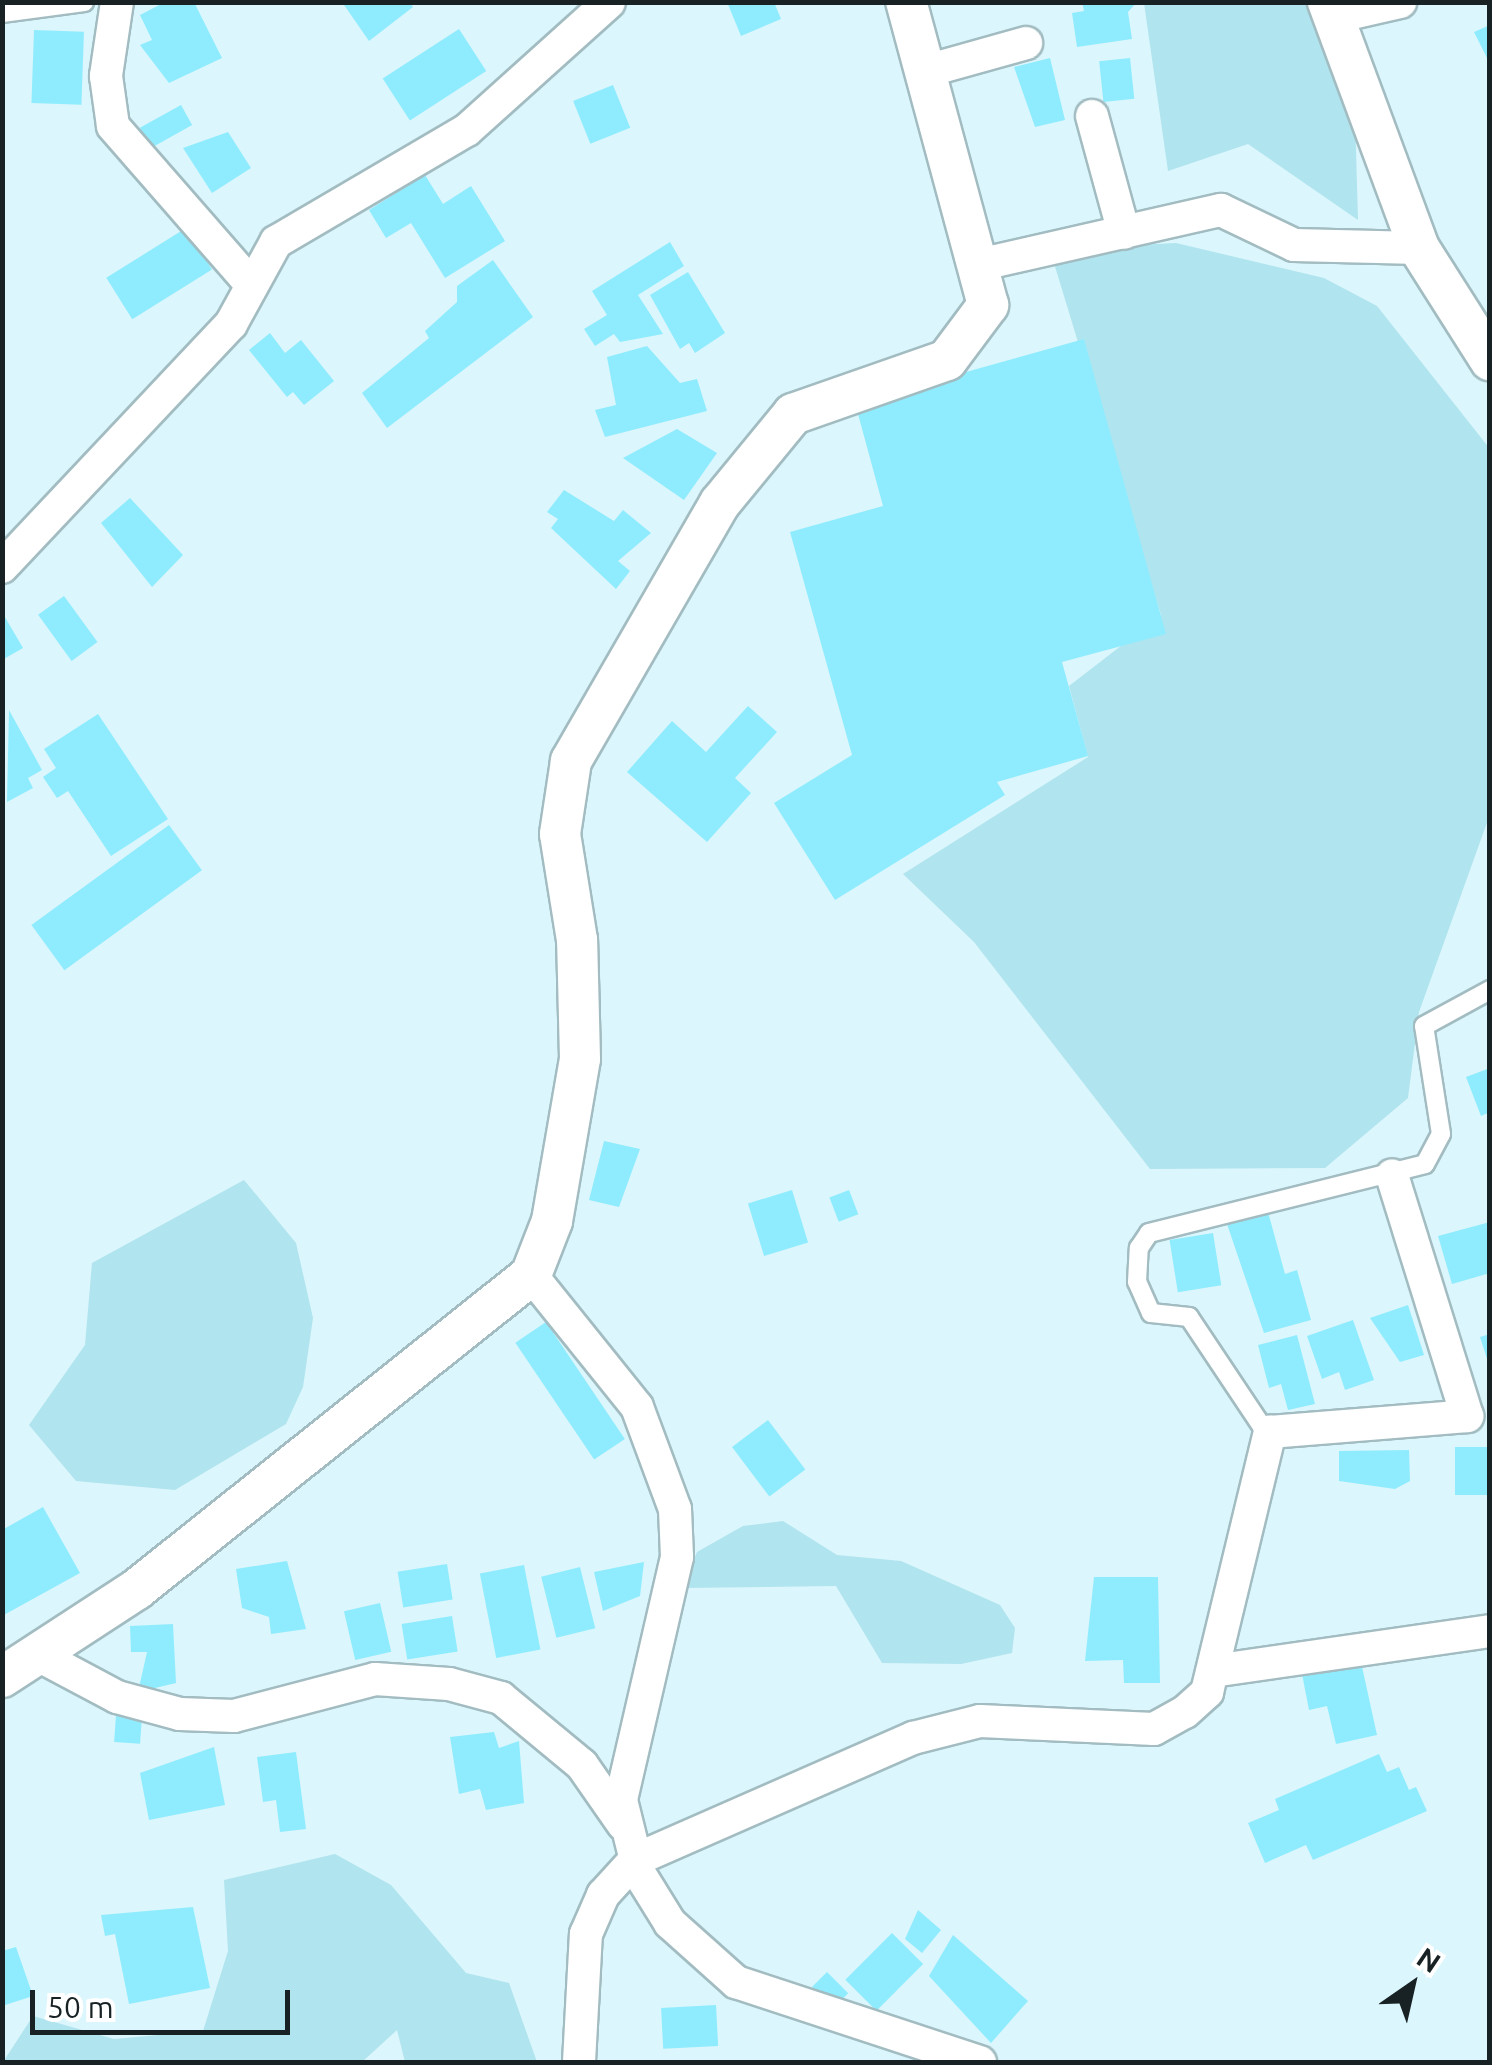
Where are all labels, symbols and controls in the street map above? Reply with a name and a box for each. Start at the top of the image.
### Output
north arrow [1362,1935,1462,2035]
text: N [1412,1941,1446,1978]
scale bar [35,1970,295,2032]
text: 50 m [47,1990,114,2024]

